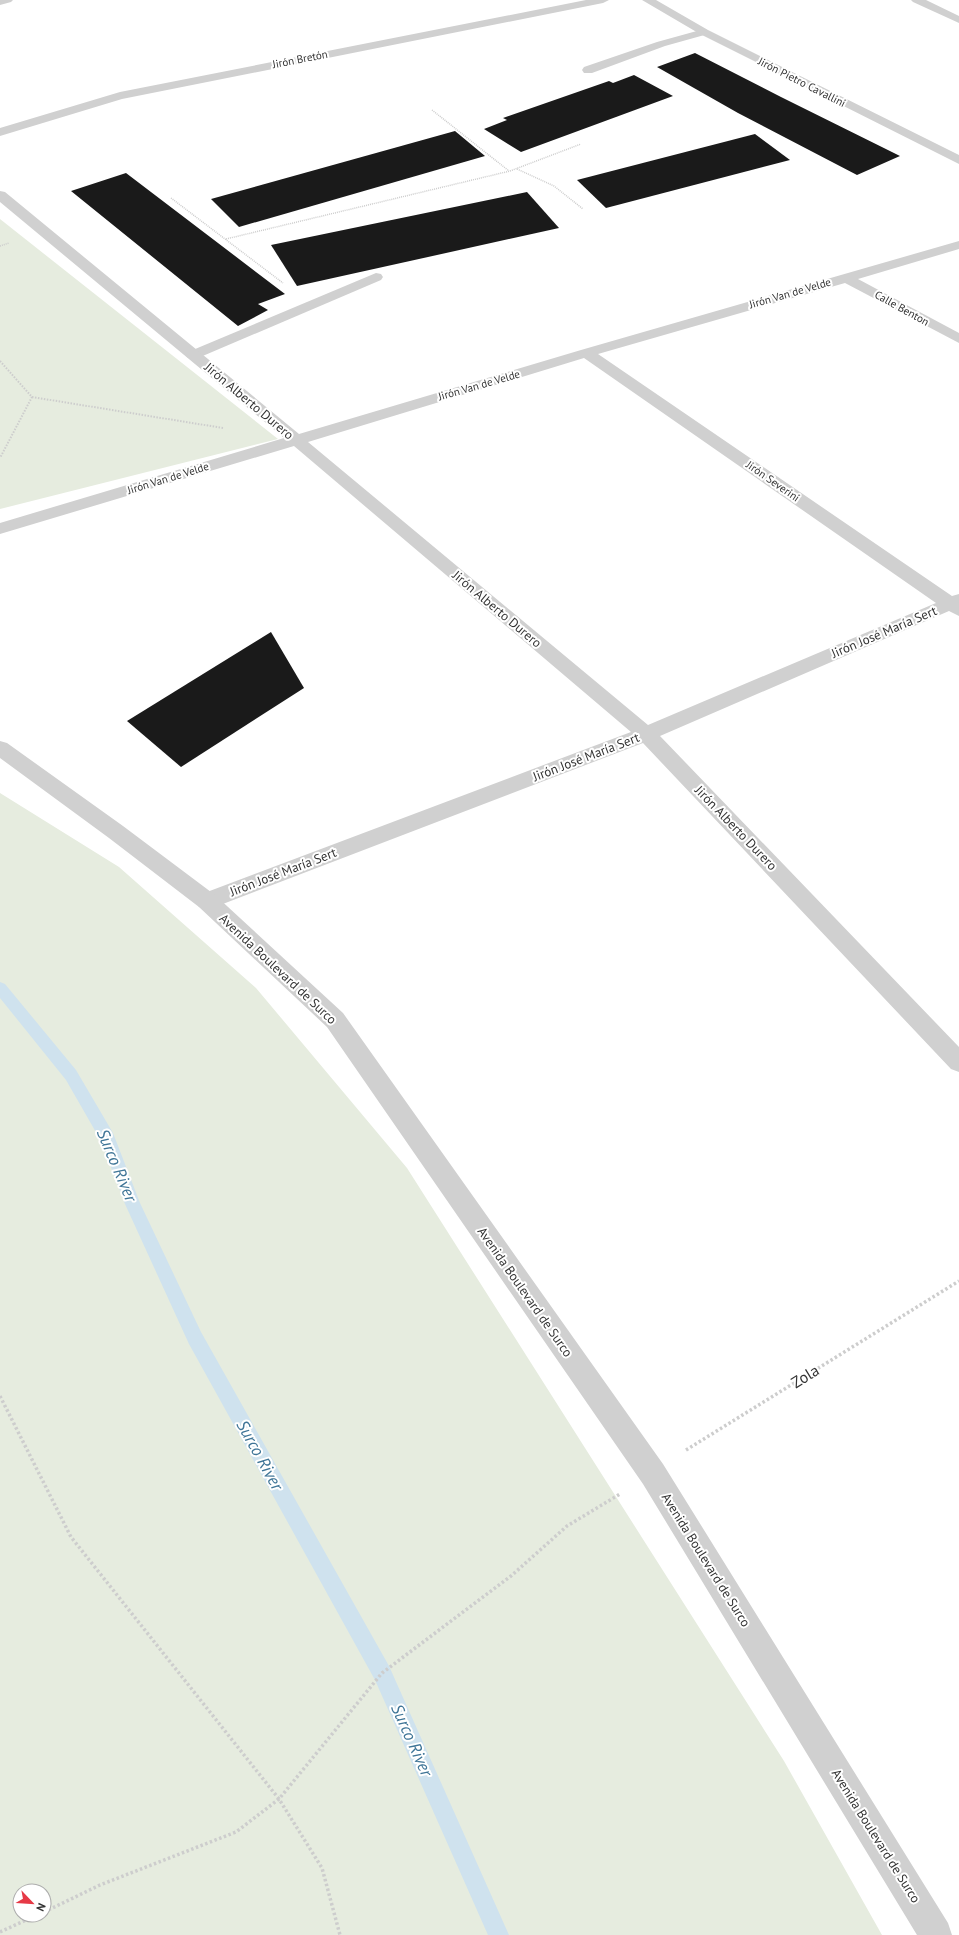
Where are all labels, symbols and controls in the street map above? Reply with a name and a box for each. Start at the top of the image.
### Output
street label: Jirón Bretón [270,47,329,71]
street label: Jirón Pietro Cavallini [755,53,848,110]
street label: Jirón Van de Velde [746,275,833,312]
street label: Calle Benton [872,287,932,329]
street label: Jirón Alberto Durero [200,358,297,443]
street label: Jirón Van de Velde [435,367,522,404]
street label: Jirón Severini [743,457,803,505]
street label: Jirón Van de Velde [125,459,211,497]
street label: Jirón Alberto Durero [448,566,545,651]
street label: Jirón José María Sert [828,602,940,662]
street label: Jirón José María Sert [529,729,642,786]
street label: Jirón Alberto Durero [691,781,781,874]
street label: Jirón José María Sert [226,844,339,901]
street label: Avenida Boulevard de Surco [216,910,340,1028]
water label: Surco River [92,1125,143,1206]
street label: Avenida Boulevard de Surco [474,1224,576,1360]
street label: Zola [787,1360,823,1392]
water label: Surco River [232,1416,289,1495]
street label: Avenida Boulevard de Surco [658,1490,754,1630]
water label: Surco River [386,1700,438,1781]
street label: Avenida Boulevard de Surco [828,1766,924,1906]
north arrow [12,1883,52,1923]
text: N [33,1901,49,1913]

